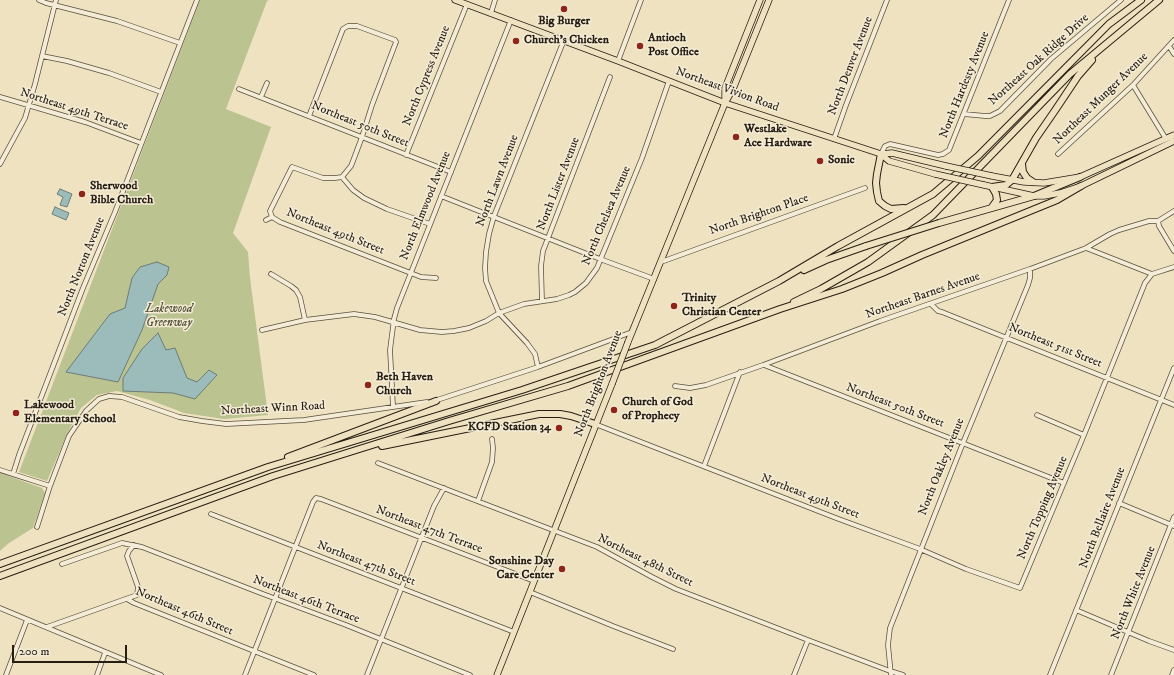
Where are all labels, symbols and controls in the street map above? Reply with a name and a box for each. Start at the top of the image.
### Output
marker: Big Burger [559,4,569,14]
street label: Northeast Oak Ridge Drive [986,11,1092,109]
place label: Big Burger [538,15,590,29]
street label: North Denver Avenue [826,15,876,117]
street label: North Cypress Avenue [400,24,454,128]
street label: North Hardesty Avenue [937,30,993,140]
place label: Antioch Post Office [648,32,699,60]
place label: Church's Chicken [524,34,609,48]
marker: Church's Chicken [511,36,521,46]
marker: Antioch Post Office [635,41,645,51]
street label: Northeast Munger Avenue [1051,50,1151,148]
street label: Northeast Vivion Road [673,65,781,115]
street label: Northeast 49th Terrace [18,86,130,134]
street label: Northeast 50th Street [309,99,411,151]
place label: Westlake Ace Hardware [744,123,812,151]
marker: Westlake Ace Hardware [731,132,741,142]
street label: North Lawn Avenue [474,133,522,229]
street label: North Lister Avenue [535,135,583,233]
street label: North Elmwood Avenue [398,149,454,263]
place label: Sonic [828,154,855,168]
marker: Sonic [815,156,825,166]
street label: North Chelsea Avenue [580,164,634,268]
place label: Sherwood Bible Church [90,180,153,208]
marker: Sherwood Bible Church [77,189,87,199]
street label: North Brighton Place [707,191,811,239]
street label: Northeast 49th Street [284,206,386,258]
street label: North Norton Avenue [56,215,108,319]
street label: Northeast Barnes Avenue [864,270,982,322]
place label: Trinity Christian Center [682,292,761,320]
marker: Trinity Christian Center [669,301,679,311]
park label: Lakewood Greenway [146,303,192,331]
street label: Northeast 51st Street [1006,321,1104,371]
street label: North Brighton Avenue [572,329,626,439]
place label: Beth Haven Church [376,371,433,399]
marker: Beth Haven Church [363,380,373,390]
street label: Northeast 50th Street [844,381,946,431]
place label: Church of God of Prophecy [622,396,693,424]
place label: Lakewood Elementary School [24,399,116,427]
street label: Northeast Winn Road [220,399,326,419]
marker: Church of God of Prophecy [609,405,619,415]
marker: Lakewood Elementary School [11,408,21,418]
street label: North Oakley Avenue [916,416,968,518]
place label: KCFD Station 34 [468,421,551,435]
marker: KCFD Station 34 [554,423,564,433]
street label: North Topping Avenue [1015,454,1071,562]
street label: North Bellaire Avenue [1077,465,1129,571]
street label: Northeast 49th Street [759,472,861,522]
street label: Northeast 47th Terrace [374,503,484,557]
street label: Northeast 48th Street [595,532,695,590]
street label: Northeast 47th Street [315,539,417,589]
street label: North White Avenue [1109,544,1159,642]
place label: Sonshine Day Care Center [489,555,554,583]
marker: Sonshine Day Care Center [557,564,567,574]
street label: Northeast 46th Terrace [251,573,361,627]
street label: Northeast 46th Street [133,585,235,639]
scale bar [14,637,129,663]
text: 200 m [19,644,49,659]

